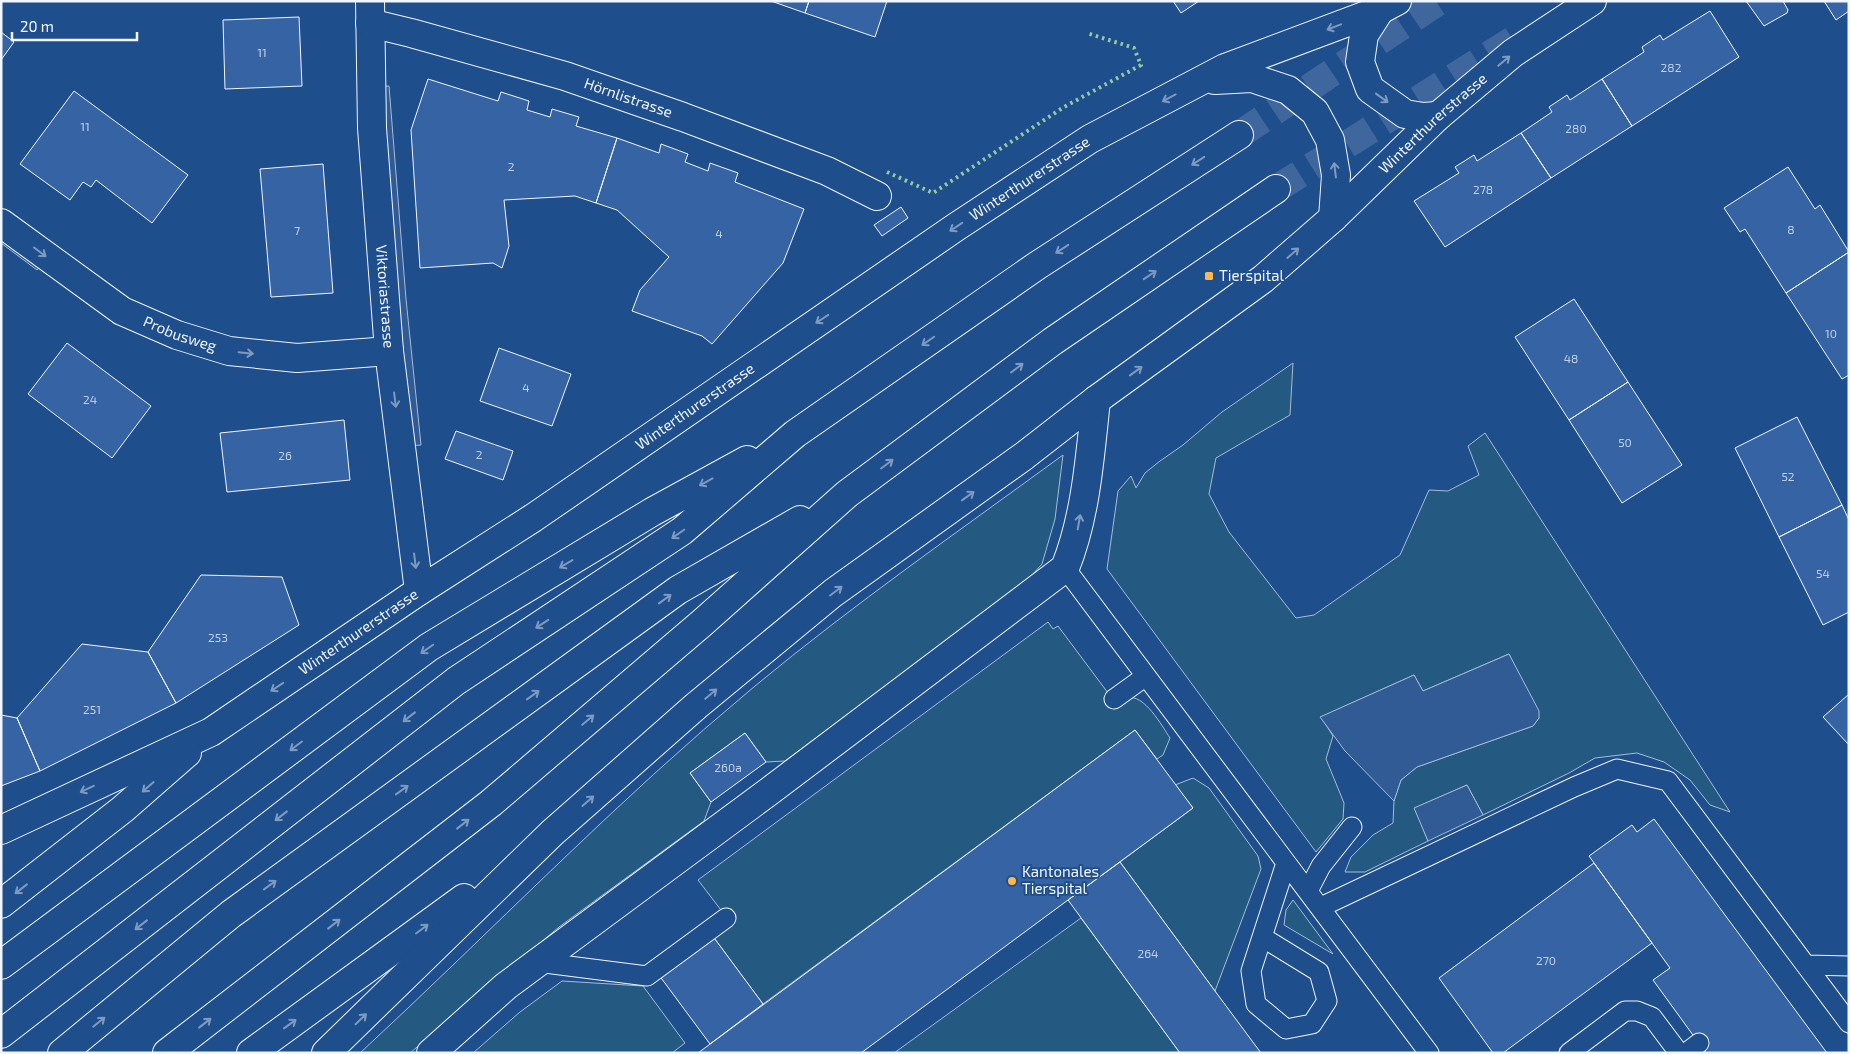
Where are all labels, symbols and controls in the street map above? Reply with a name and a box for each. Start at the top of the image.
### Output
scale bar [12,10,138,42]
text: 20 m [20,17,54,35]
one-way arrow [1327,23,1343,32]
house number: 11 [257,45,267,59]
one-way arrow [1497,55,1510,66]
house number: 282 [1661,60,1682,74]
street label: Winterthurerstrasse [1374,69,1490,177]
street label: Hörnlistrasse [582,73,675,121]
one-way arrow [1162,93,1177,103]
one-way arrow [1375,93,1389,103]
house number: 11 [80,119,90,133]
house number: 280 [1565,121,1587,135]
street label: Winterthurerstrasse [966,132,1093,224]
one-way arrow [1191,156,1205,166]
house number: 2 [508,159,515,173]
one-way arrow [1330,162,1340,178]
house number: 278 [1473,182,1493,196]
one-way arrow [949,222,963,233]
house number: 8 [1787,222,1795,236]
house number: 7 [294,223,300,237]
house number: 4 [715,226,723,240]
street label: Viktoriastrasse [373,244,399,349]
one-way arrow [1055,245,1069,255]
one-way arrow [33,247,47,257]
one-way arrow [1287,247,1300,258]
place label: Tierspital [1219,266,1284,284]
one-way arrow [1143,269,1157,280]
marker: Tierspital [1203,270,1215,282]
street label: Probusweg [141,311,219,355]
one-way arrow [815,314,829,324]
house number: 10 [1825,326,1837,340]
one-way arrow [921,336,935,346]
one-way arrow [238,348,254,358]
house number: 48 [1564,351,1578,365]
street label: Winterthurerstrasse [632,359,757,453]
one-way arrow [1010,362,1023,373]
one-way arrow [1129,366,1142,377]
house number: 4 [522,380,530,394]
house number: 24 [83,392,97,406]
one-way arrow [390,392,400,408]
house number: 50 [1618,435,1632,449]
house number: 2 [476,447,483,461]
house number: 26 [278,448,292,462]
one-way arrow [880,459,893,470]
house number: 52 [1781,469,1795,483]
one-way arrow [699,478,713,488]
one-way arrow [961,491,975,501]
one-way arrow [1074,514,1084,530]
one-way arrow [671,529,685,539]
one-way arrow [410,553,420,569]
one-way arrow [559,560,573,570]
house number: 54 [1816,566,1830,580]
street label: Winterthurerstrasse [295,584,421,678]
one-way arrow [829,586,843,596]
one-way arrow [658,594,672,604]
one-way arrow [536,619,550,629]
house number: 253 [208,630,228,644]
one-way arrow [420,644,434,654]
one-way arrow [270,682,284,693]
one-way arrow [704,688,717,699]
one-way arrow [526,689,539,700]
house number: 251 [83,702,101,716]
one-way arrow [403,711,416,722]
one-way arrow [581,715,594,726]
one-way arrow [289,741,303,751]
house number: 260a [714,760,742,774]
one-way arrow [141,781,154,793]
one-way arrow [80,785,95,795]
one-way arrow [395,785,409,795]
one-way arrow [582,795,595,807]
one-way arrow [275,811,288,822]
one-way arrow [456,819,469,830]
place label: Kantonales Tierspital [1022,862,1099,897]
marker: Kantonales Tierspital [1006,875,1018,887]
one-way arrow [263,880,277,890]
one-way arrow [15,883,28,894]
one-way arrow [327,918,340,929]
one-way arrow [135,919,148,930]
one-way arrow [415,924,429,934]
house number: 264 [1138,946,1159,960]
house number: 270 [1536,953,1556,967]
one-way arrow [355,1013,367,1025]
one-way arrow [93,1016,106,1027]
one-way arrow [198,1017,211,1028]
one-way arrow [283,1019,297,1029]

